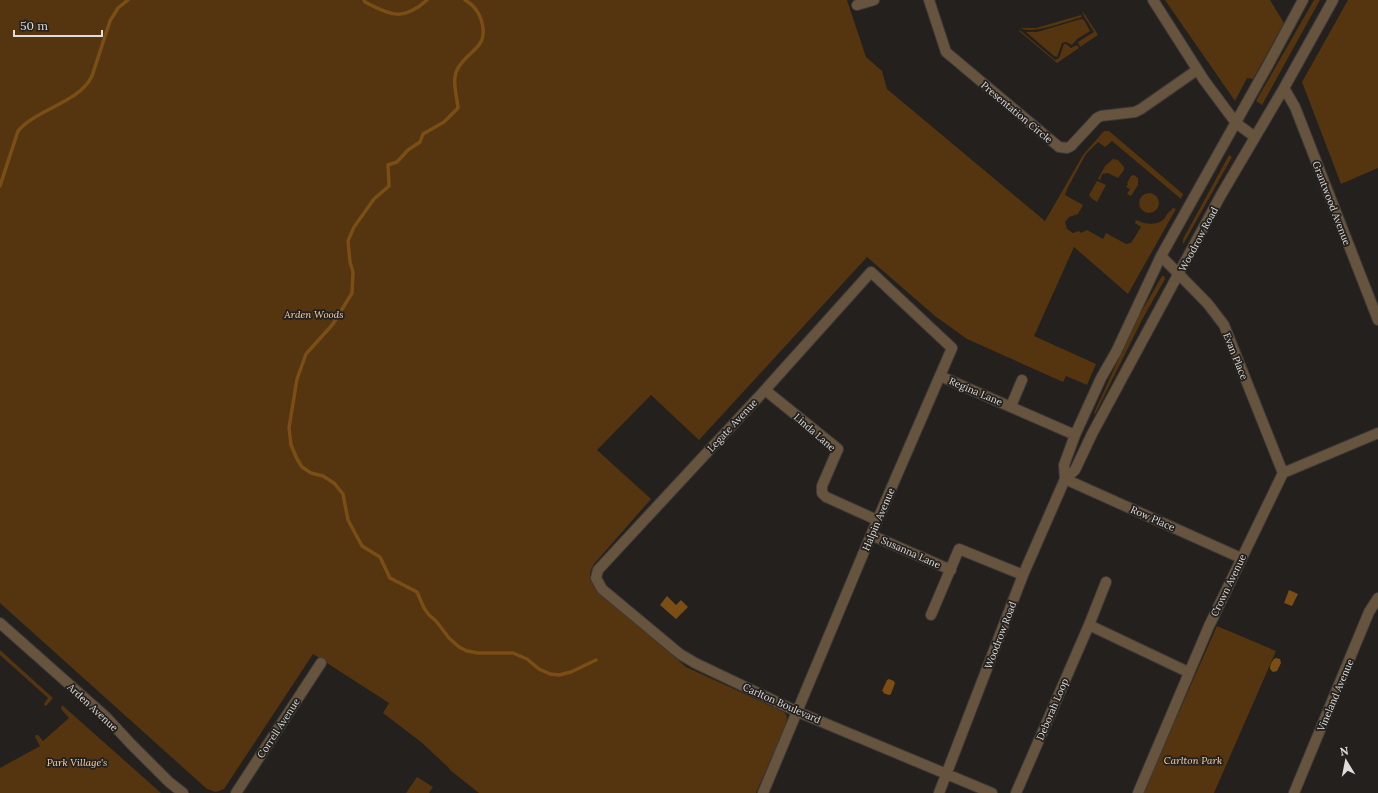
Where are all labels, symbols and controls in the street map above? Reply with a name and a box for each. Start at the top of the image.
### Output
scale bar [14,12,102,38]
text: 50 m [20,18,48,33]
street label: Presentation Circle [978,79,1056,146]
street label: Grantwood Avenue [1309,159,1354,248]
street label: Woodrow Road [1176,205,1221,274]
park label: Arden Woods [283,308,344,321]
street label: Evan Place [1220,331,1251,382]
street label: Regina Lane [947,374,1005,409]
street label: Legate Avenue [705,396,761,455]
street label: Linda Lane [791,411,839,454]
street label: Halpin Avenue [859,485,898,553]
street label: Row Place [1129,503,1178,534]
street label: Susanna Lane [879,534,943,572]
street label: Crown Avenue [1208,551,1249,618]
street label: Woodrow Road [982,600,1019,671]
street label: Vineland Avenue [1314,657,1357,734]
street label: Deborah Loop [1034,676,1071,742]
street label: Arden Avenue [64,680,121,735]
street label: Carlton Boulevard [741,680,823,726]
street label: Correll Avenue [254,695,303,761]
north arrow [1326,741,1366,781]
text: N [1339,743,1350,759]
park label: Carlton Park [1164,754,1222,767]
park label: Park Village's [47,756,107,769]

